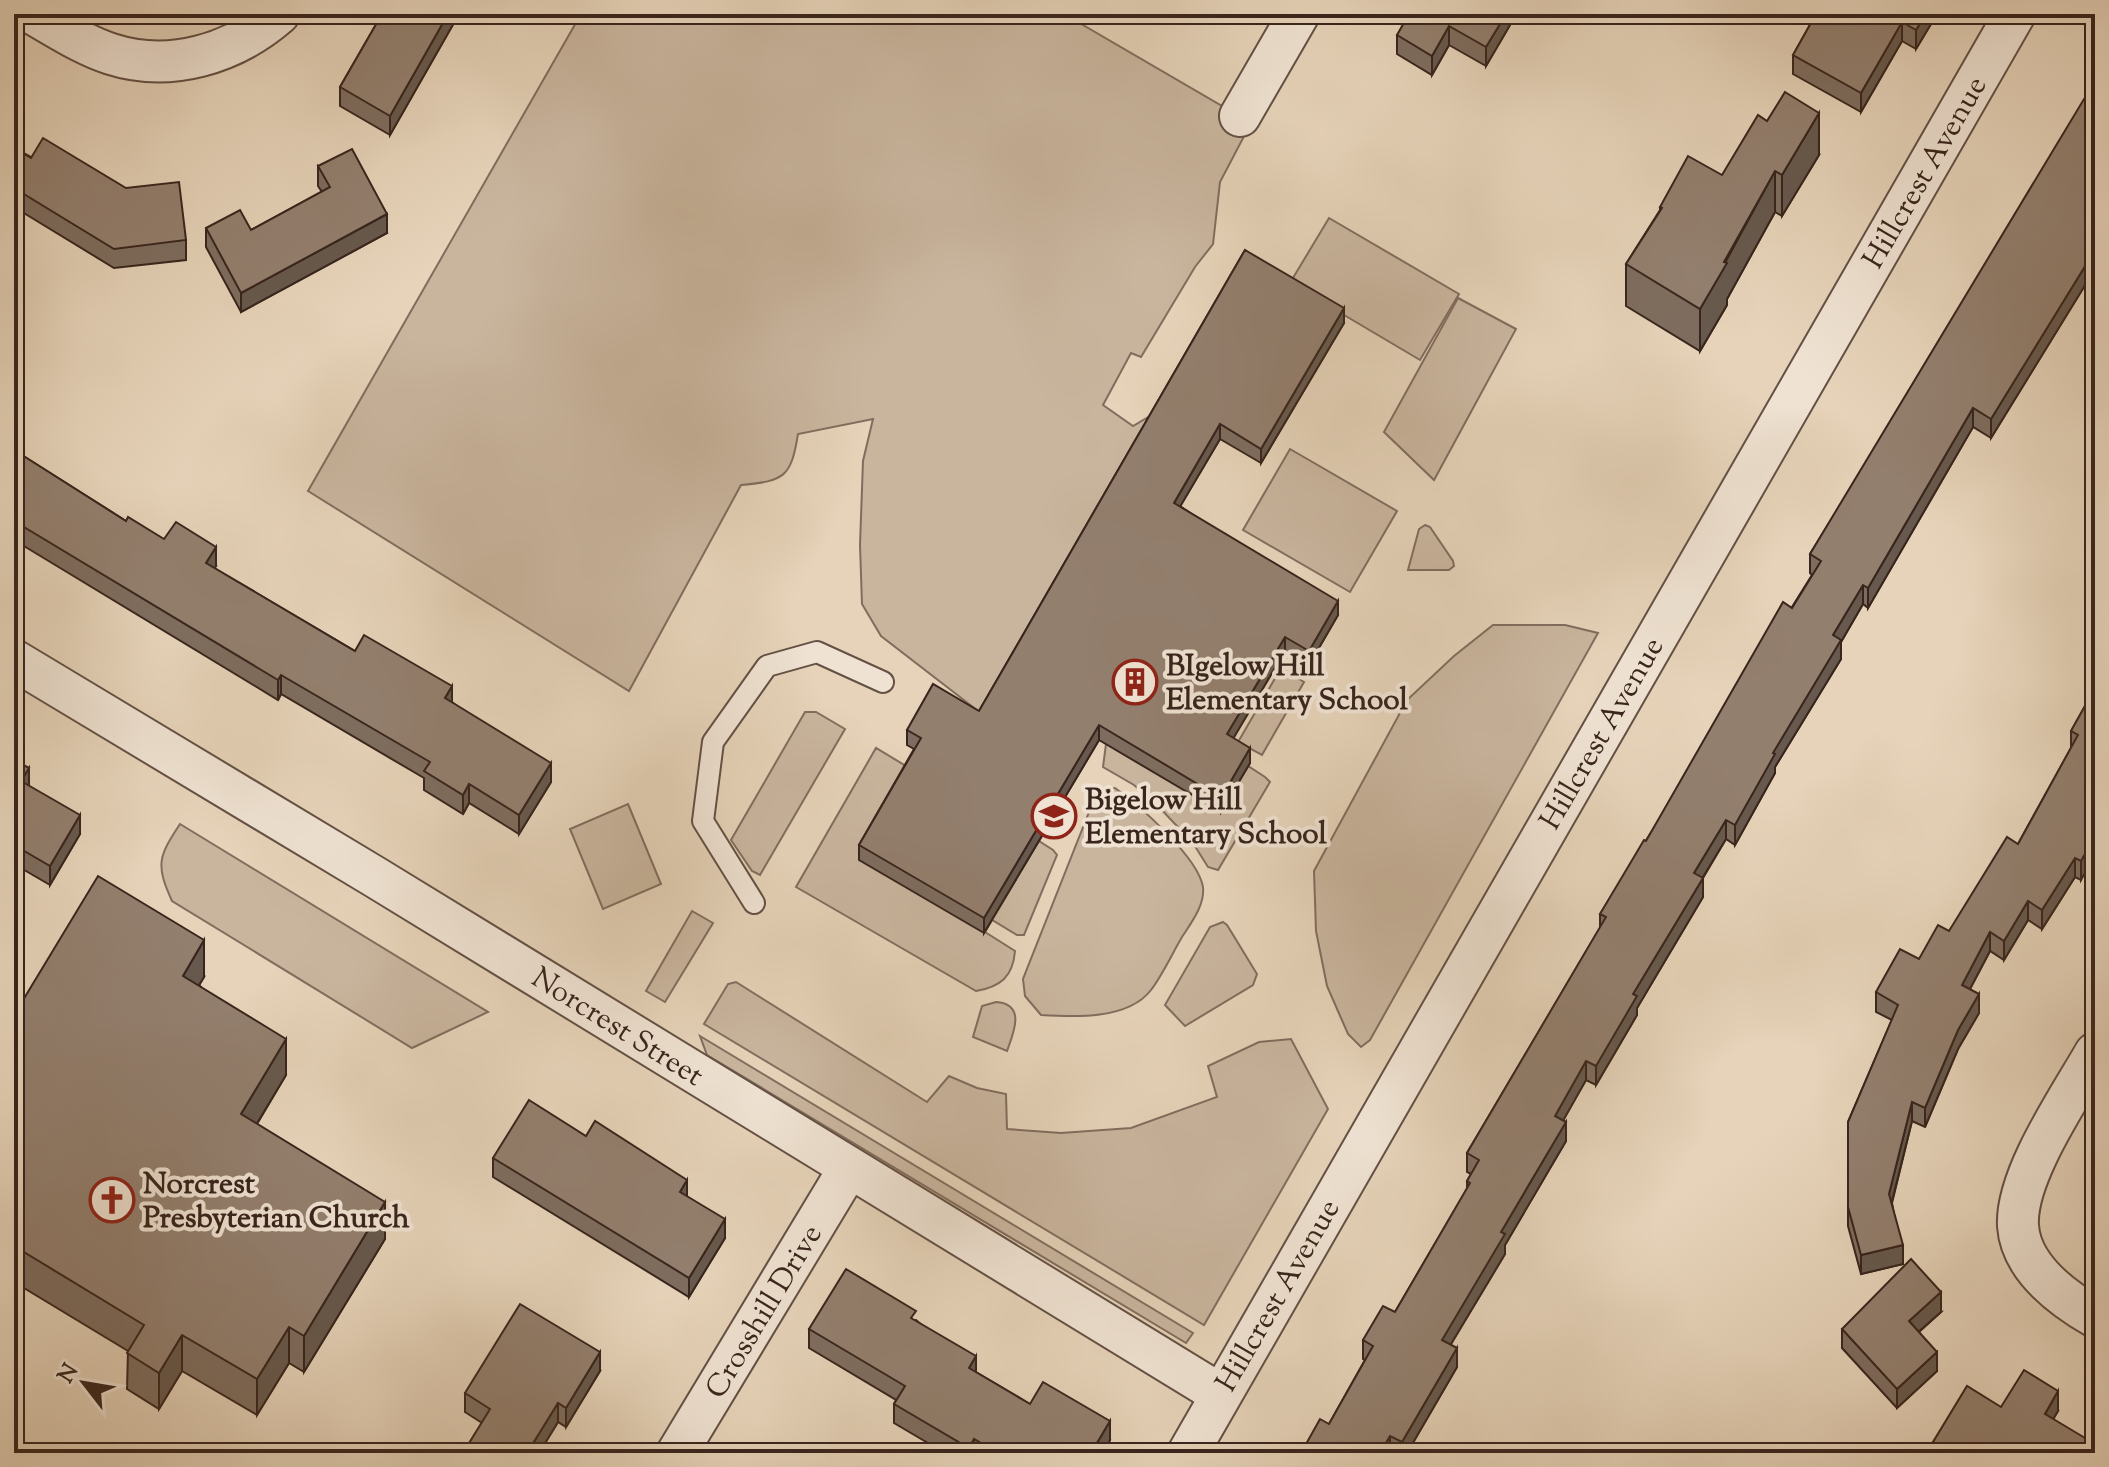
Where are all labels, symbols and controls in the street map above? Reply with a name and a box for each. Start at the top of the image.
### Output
street label: Hillcrest Avenue [1854,69,1999,278]
street label: Hillcrest Avenue [1531,630,1676,839]
place label: BIgelow Hill Elementary School [1166,646,1409,723]
building icon: BIgelow Hill Elementary School [1111,658,1159,706]
place label: Bigelow Hill Elementary School [1085,780,1328,857]
school or university icon: Bigelow Hill Elementary School [1030,792,1078,840]
street label: Norcrest Street [522,958,711,1098]
place label: Norcrest Presbyterian Church [143,1164,410,1241]
church icon: Norcrest Presbyterian Church [88,1176,136,1224]
street label: Hillcrest Avenue [1207,1192,1352,1401]
street label: Crosshill Drive [696,1217,834,1408]
north arrow [44,1343,124,1423]
text: N [51,1358,88,1390]

